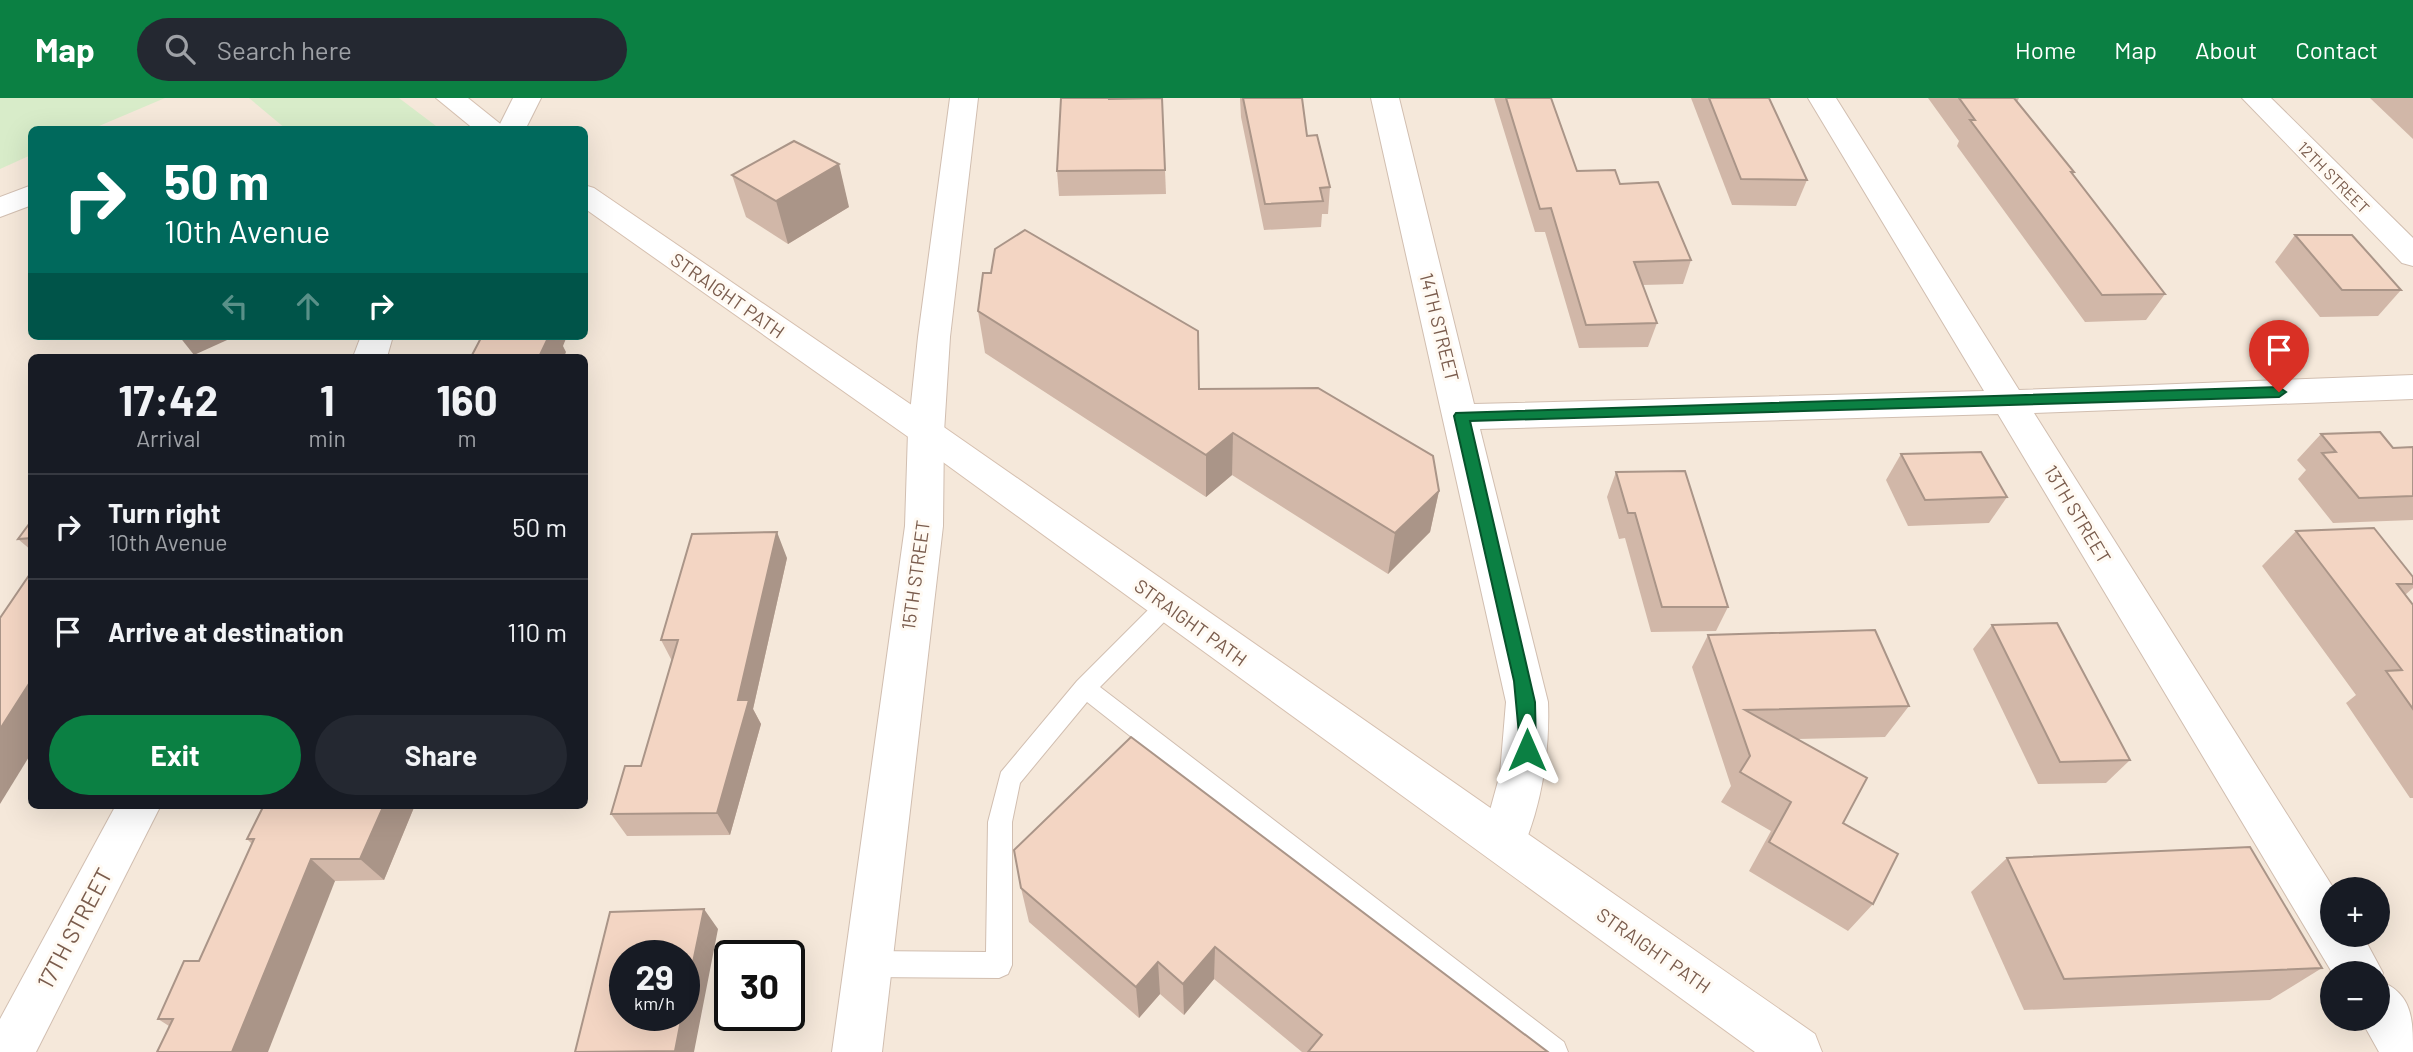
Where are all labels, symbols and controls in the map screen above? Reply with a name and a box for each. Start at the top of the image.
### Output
search box [137,18,627,81]
text: Map [35,29,95,69]
icon: search [161,30,199,68]
text: Search here [217,34,352,65]
text: Home [2015,35,2076,64]
text: Map [2114,35,2157,64]
text: About [2195,35,2257,64]
text: Contact [2295,35,2378,64]
street label: 12TH STREET [2294,137,2374,217]
text: 50 m [164,151,269,210]
icon: right [49,154,140,245]
text: 10th Avenue [164,211,330,249]
street label: STRAIGHT PATH [667,247,789,343]
street label: 14TH STREET [1415,270,1465,384]
icon: left [216,287,254,325]
icon: ahead [289,287,327,325]
icon: right [362,287,400,325]
pin [2249,320,2309,392]
icon: arrive [2260,331,2298,369]
text: 17:42 [118,374,218,424]
text: 1 [320,374,335,424]
text: 160 [436,374,498,424]
text: Arrival [136,424,200,452]
text: min [309,424,346,452]
text: m [457,424,476,452]
street label: 13TH STREET [2040,461,2116,567]
text: Turn right [108,497,221,528]
icon: right [49,508,87,546]
text: 50 m [512,511,567,542]
street label: 15TH STREET [896,519,934,631]
text: 10th Avenue [108,528,228,556]
street label: STRAIGHT PATH [1130,574,1252,670]
icon: arrive [49,613,87,651]
text: Arrive at destination [108,616,344,647]
text: 110 m [507,616,567,647]
position arrow [1490,713,1564,787]
button: Exit [49,715,301,795]
button: Share [315,715,567,795]
street label: 17TH STREET [30,863,118,993]
map controls [2320,877,2390,1031]
button: + [2320,877,2390,947]
street label: STRAIGHT PATH [1593,902,1715,998]
speed limit sign: 30 [714,940,805,1031]
text: 29 [635,955,674,997]
button: − [2320,961,2390,1031]
text: km/h [634,992,675,1014]

